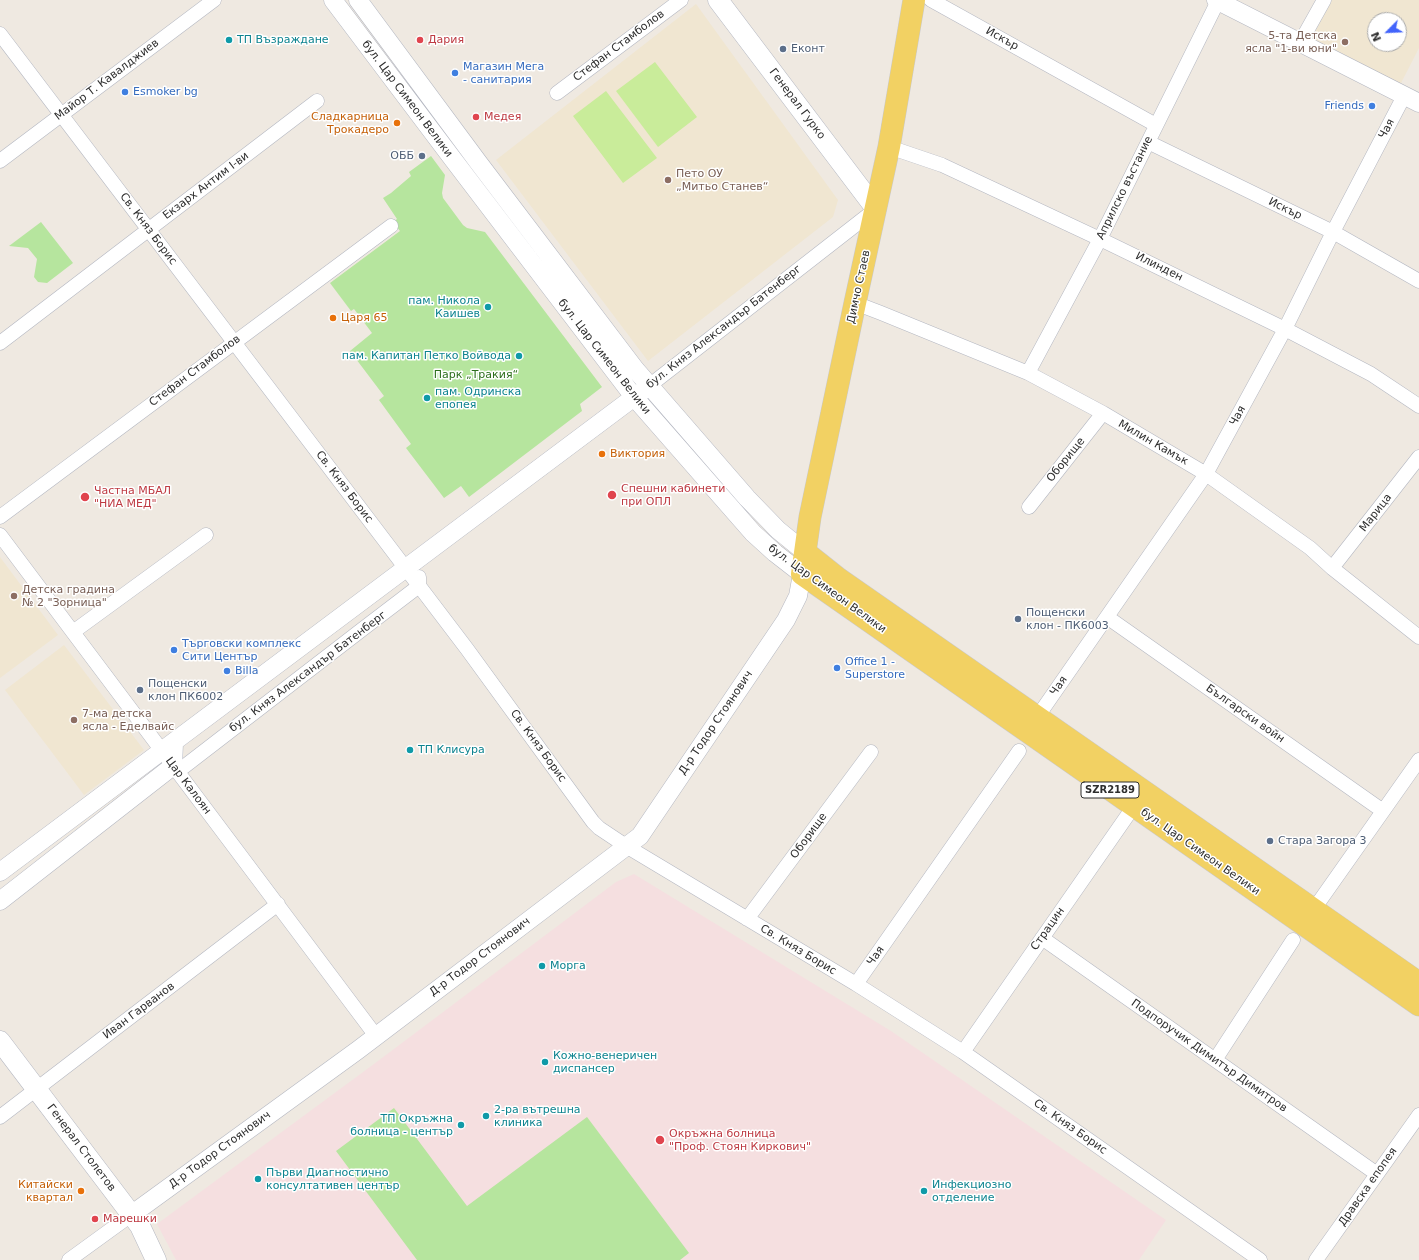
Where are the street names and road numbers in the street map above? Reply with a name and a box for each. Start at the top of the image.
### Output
street label: Стефан Стамболов [571,7,667,85]
street label: Искър [983,25,1021,53]
street label: Майор Т. Кавалджиев [52,37,162,123]
street label: бул. Цар Симеон Велики [359,38,455,160]
street label: Генерал Гурко [766,66,828,142]
street label: Чая [1376,117,1398,141]
street label: Априлско въстание [1094,134,1156,242]
street label: Екзарх Антим I-ви [160,149,252,223]
street label: Св. Княз Борис [117,190,179,268]
street label: Искър [1266,195,1304,223]
street label: Димчо Стаев [845,249,873,325]
street label: Илинден [1133,250,1185,284]
street label: бул. Княз Александър Батенберг [644,262,804,392]
street label: бул. Цар Симеон Велики [555,297,653,417]
street label: Стефан Стамболов [147,332,243,410]
street label: Чая [1227,404,1249,428]
street label: Милин Камък [1116,418,1190,468]
street label: Оборище [1044,435,1088,485]
street label: Св. Княз Борис [313,448,375,526]
street label: Марица [1357,491,1395,535]
street label: бул. Цар Симеон Велики [765,542,889,636]
street label: бул. Княз Александър Батенберг [227,609,389,735]
street label: Д-р Тодор Стоянович [676,668,756,778]
street label: Чая [1048,674,1070,698]
street label: Български войн [1203,682,1287,746]
street label: Св. Княз Борис [507,707,569,785]
street label: Цар Калоян [162,755,214,817]
road number: SZR2189 [1081,782,1139,798]
street label: бул. Цар Симеон Велики [1138,806,1262,898]
street label: Оборище [788,811,830,861]
street label: Страцин [1028,905,1068,953]
street label: Д-р Тодор Стоянович [427,915,533,999]
street label: Св. Княз Борис [757,922,839,978]
street label: Чая [865,944,887,968]
street label: Иван Гарванов [101,980,177,1042]
street label: Подпоручик Димитър Димитров [1128,997,1290,1115]
street label: Св. Княз Борис [1031,1097,1109,1157]
street label: Генерал Столетов [44,1102,118,1194]
street label: Д-р Тодор Стоянович [166,1109,274,1191]
street label: Дравска епопея [1336,1145,1400,1229]

